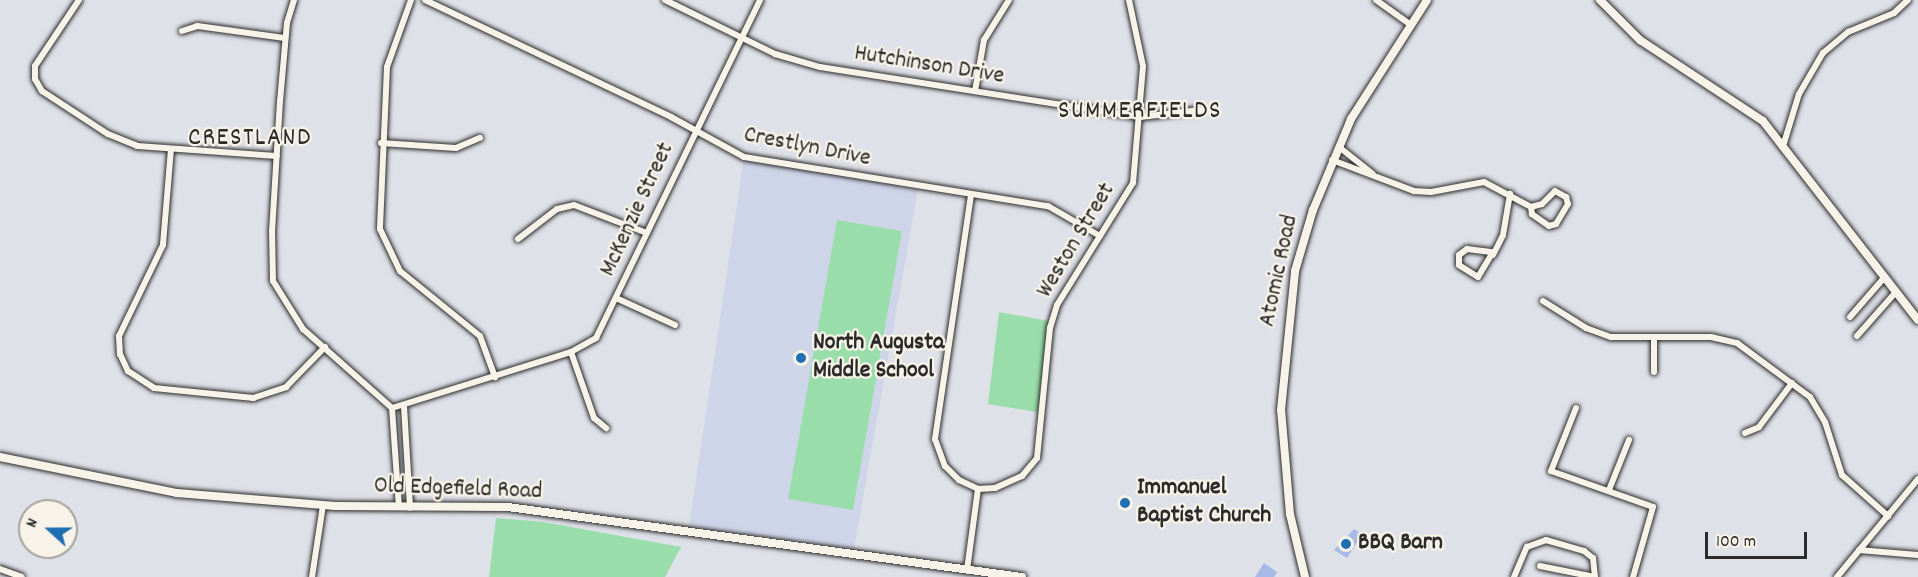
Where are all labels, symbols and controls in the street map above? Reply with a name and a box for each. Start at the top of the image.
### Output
street label: Hutchinson Drive [852,40,1006,92]
district label: SUMMERFIELDS [1058,96,1222,128]
street label: Crestlyn Drive [741,122,873,174]
district label: CRESTLAND [188,123,312,155]
street label: McKenzie Street [594,139,682,281]
street label: Weston Street [1031,178,1123,304]
street label: Atomic Road [1254,212,1306,330]
place label: North Augusta Middle School [813,330,944,386]
marker: North Augusta Middle School [794,351,808,365]
street label: Old Edgefield Road [373,473,543,507]
place label: Immanuel Baptist Church [1137,475,1271,531]
marker: Immanuel Baptist Church [1118,496,1132,510]
north arrow [18,499,78,559]
text: N [20,515,45,531]
scale bar [1708,520,1810,558]
place label: BBQ Barn [1358,530,1443,558]
text: 100 m [1716,530,1756,555]
marker: BBQ Barn [1339,537,1353,551]

